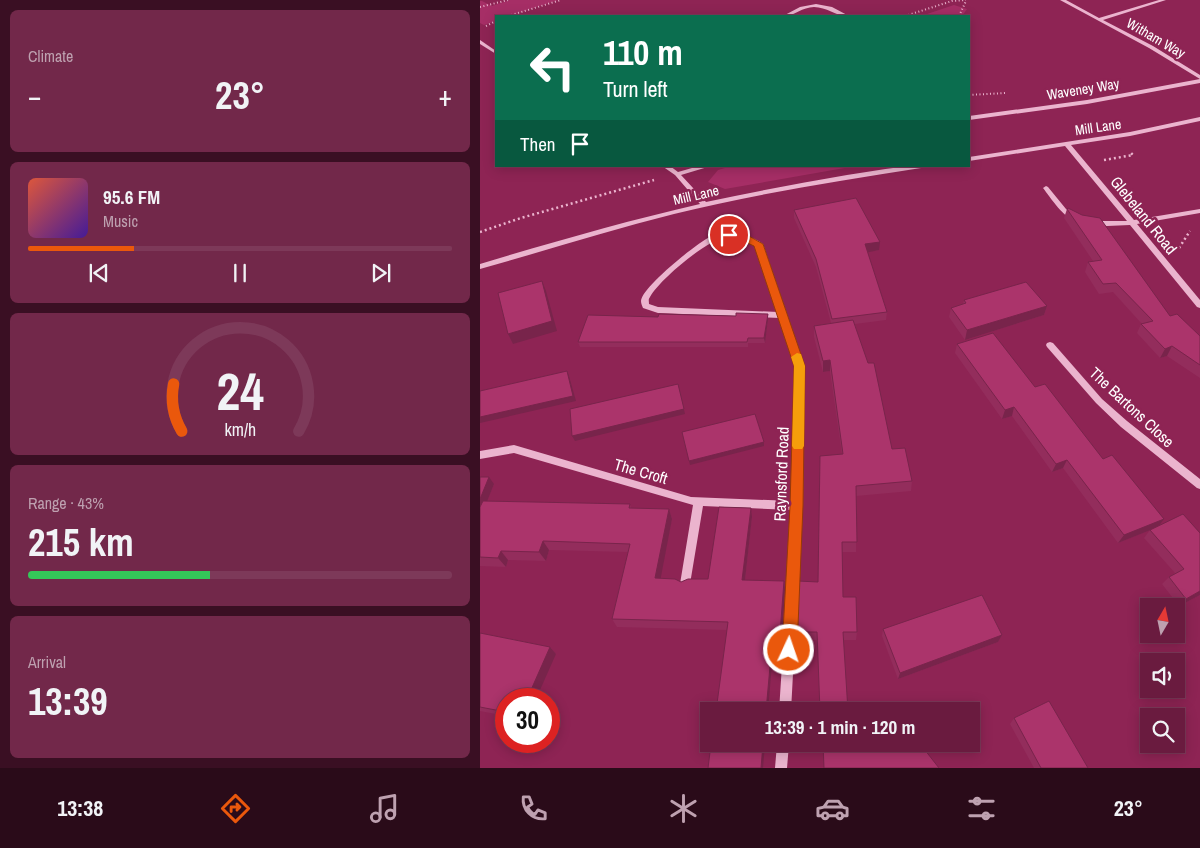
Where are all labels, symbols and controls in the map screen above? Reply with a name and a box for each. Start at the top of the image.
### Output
street label: Witham Way [1123,14,1189,62]
text: 110 m [603,29,683,76]
icon: left [520,35,585,100]
text: Climate [28,45,73,67]
text: 23° [215,70,265,121]
text: Turn left [603,74,668,104]
street label: Waveney Way [1045,74,1121,104]
text: − [28,77,41,115]
text: + [439,77,452,115]
street label: Mill Lane [1074,115,1122,139]
icon: arrive [566,130,594,158]
text: Then [520,131,556,157]
street label: Glebeland Road [1106,171,1182,259]
street label: Mill Lane [671,181,721,209]
text: 95.6 FM [103,184,160,210]
text: Music [103,210,138,232]
pin [708,214,750,256]
icon: arrive [715,221,743,249]
icon: previous [85,259,113,287]
icon: pause [226,259,254,287]
icon: next [367,259,395,287]
text: 24 [216,356,264,426]
street label: The Bartons Close [1085,362,1179,452]
text: km/h [224,418,256,442]
street label: Raynsford Road [768,426,794,522]
street label: The Croft [612,453,671,489]
text: Range · 43% [28,492,104,514]
text: 215 km [28,517,134,568]
north arrow [1140,598,1185,642]
map controls [1140,598,1185,753]
position arrow [762,623,814,675]
text: Arrival [28,651,66,673]
button: sound [1140,653,1185,698]
text: 13:39 [28,676,108,727]
speed limit sign: 30 [495,688,560,753]
button: search [1140,708,1185,753]
text: 13:39 · 1 min · 120 m [765,714,915,740]
icon: directions [218,791,253,826]
icon: music [367,791,402,826]
icon: phone [516,791,551,826]
icon: climate [666,791,701,826]
icon: car [815,791,850,826]
icon: filters [964,791,999,826]
text: 13:38 [57,793,103,823]
text: 23° [1114,793,1143,823]

